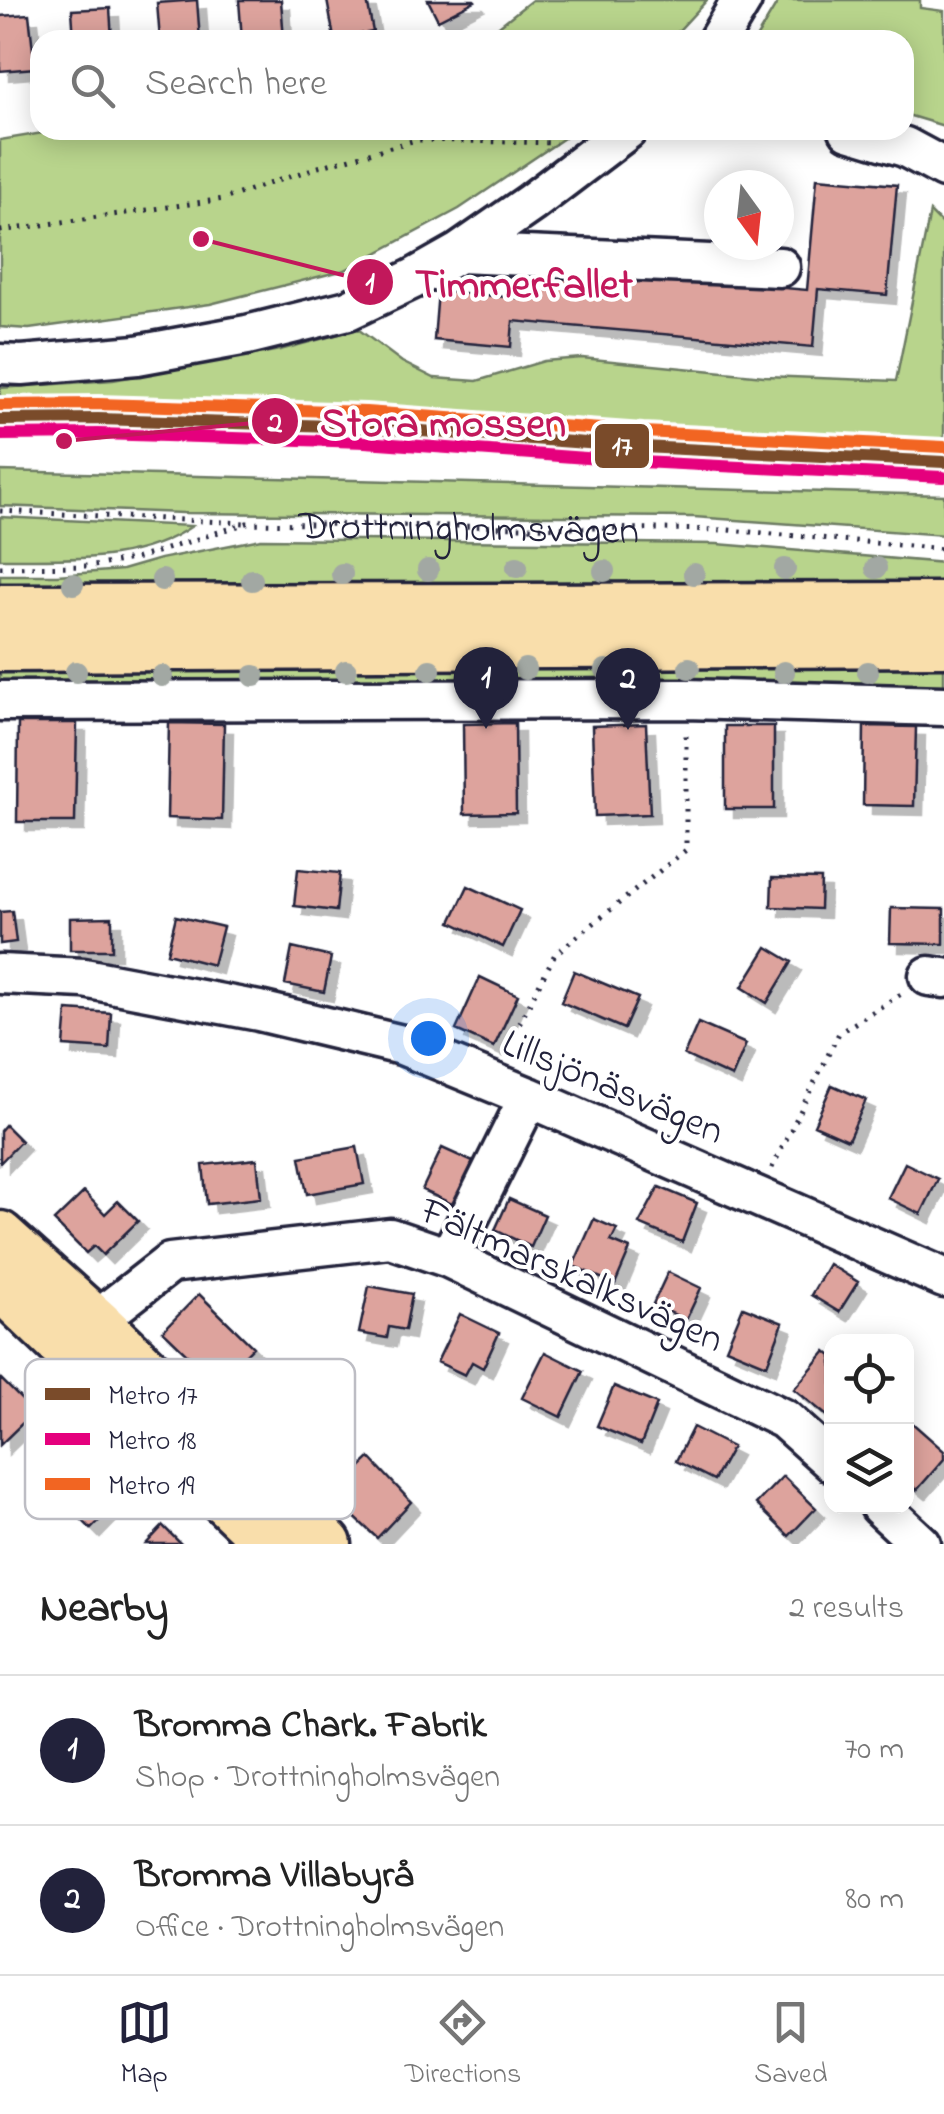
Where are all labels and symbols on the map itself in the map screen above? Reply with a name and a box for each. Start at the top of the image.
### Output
north arrow [704,170,794,260]
callout: Timmerfallet [345,246,652,318]
text: Timmerfallet [415,256,634,317]
text: 1 [365,263,375,307]
callout: Stora mossen [250,385,586,457]
text: Stora mossen [320,395,566,456]
text: 2 [267,403,283,447]
line badge: 17 [593,422,651,470]
text: 17 [612,428,633,469]
street label: Drottningholmsvägen [297,499,639,563]
pin: 1 [454,646,518,729]
pin: 2 [596,648,660,730]
your location [403,1013,454,1064]
street label: Lillsjönäsvägen [492,1016,733,1162]
street label: Fältmarskalksvägen [409,1183,732,1371]
legend [25,1359,355,1519]
text: Metro 17 [108,1377,198,1418]
text: Metro 18 [108,1422,197,1463]
text: Metro 19 [108,1467,195,1508]

